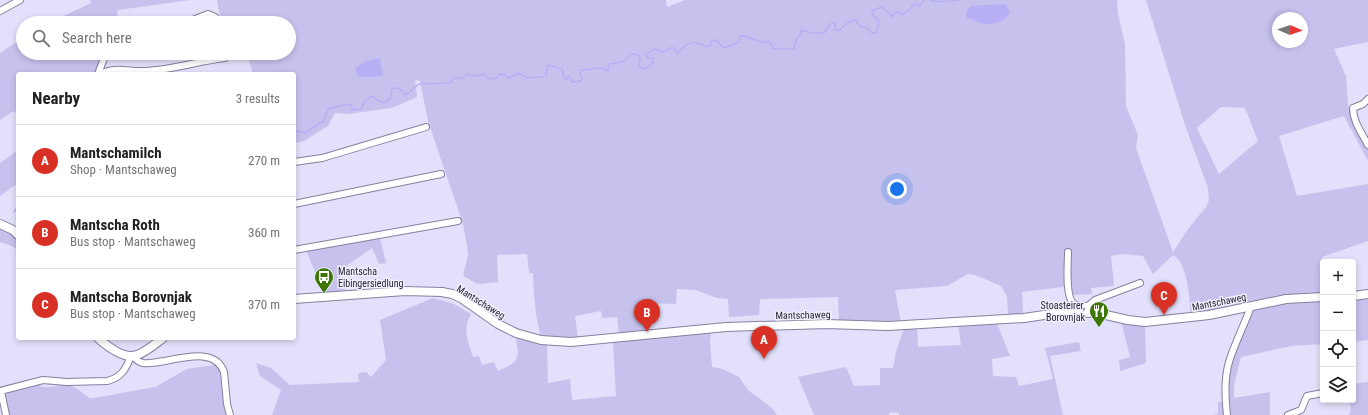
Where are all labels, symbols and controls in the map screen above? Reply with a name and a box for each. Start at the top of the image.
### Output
north arrow [1272,12,1308,48]
search box [16,16,296,60]
icon: search [30,27,52,49]
text: Search here [62,29,132,47]
text: Nearby [32,88,80,108]
text: 3 results [236,91,280,106]
text: Mantschamilch [70,144,162,162]
text: A [41,153,49,168]
text: 270 m [248,153,280,168]
text: Shop · Mantschaweg [70,162,177,177]
your location [887,179,907,199]
text: Mantscha Roth [70,216,160,234]
text: B [41,225,49,240]
text: 360 m [248,225,280,240]
text: Bus stop · Mantschaweg [70,234,196,249]
map controls [1320,259,1356,403]
button: + [1320,259,1356,295]
bus stop icon: Mantscha Eibingersiedlung [313,266,335,294]
place label: Mantscha Eibingersiedlung [338,266,403,289]
pin: C [1151,282,1177,315]
street label: Mantschaweg [455,283,507,321]
text: Mantscha Borovnjak [70,288,192,306]
street label: Mantschaweg [1191,291,1247,313]
button: − [1320,295,1356,331]
text: C [41,297,49,312]
text: 370 m [248,297,280,312]
pin: B [634,299,660,332]
place label: Stoasteirer, Borovnjak [1041,300,1085,323]
restaurant icon: Stoasteirer, Borovnjak [1088,300,1110,328]
text: Bus stop · Mantschaweg [70,306,196,321]
street label: Mantschaweg [775,309,831,321]
pin: A [751,326,777,359]
button: locate [1320,331,1356,367]
button: layers [1320,367,1356,403]

